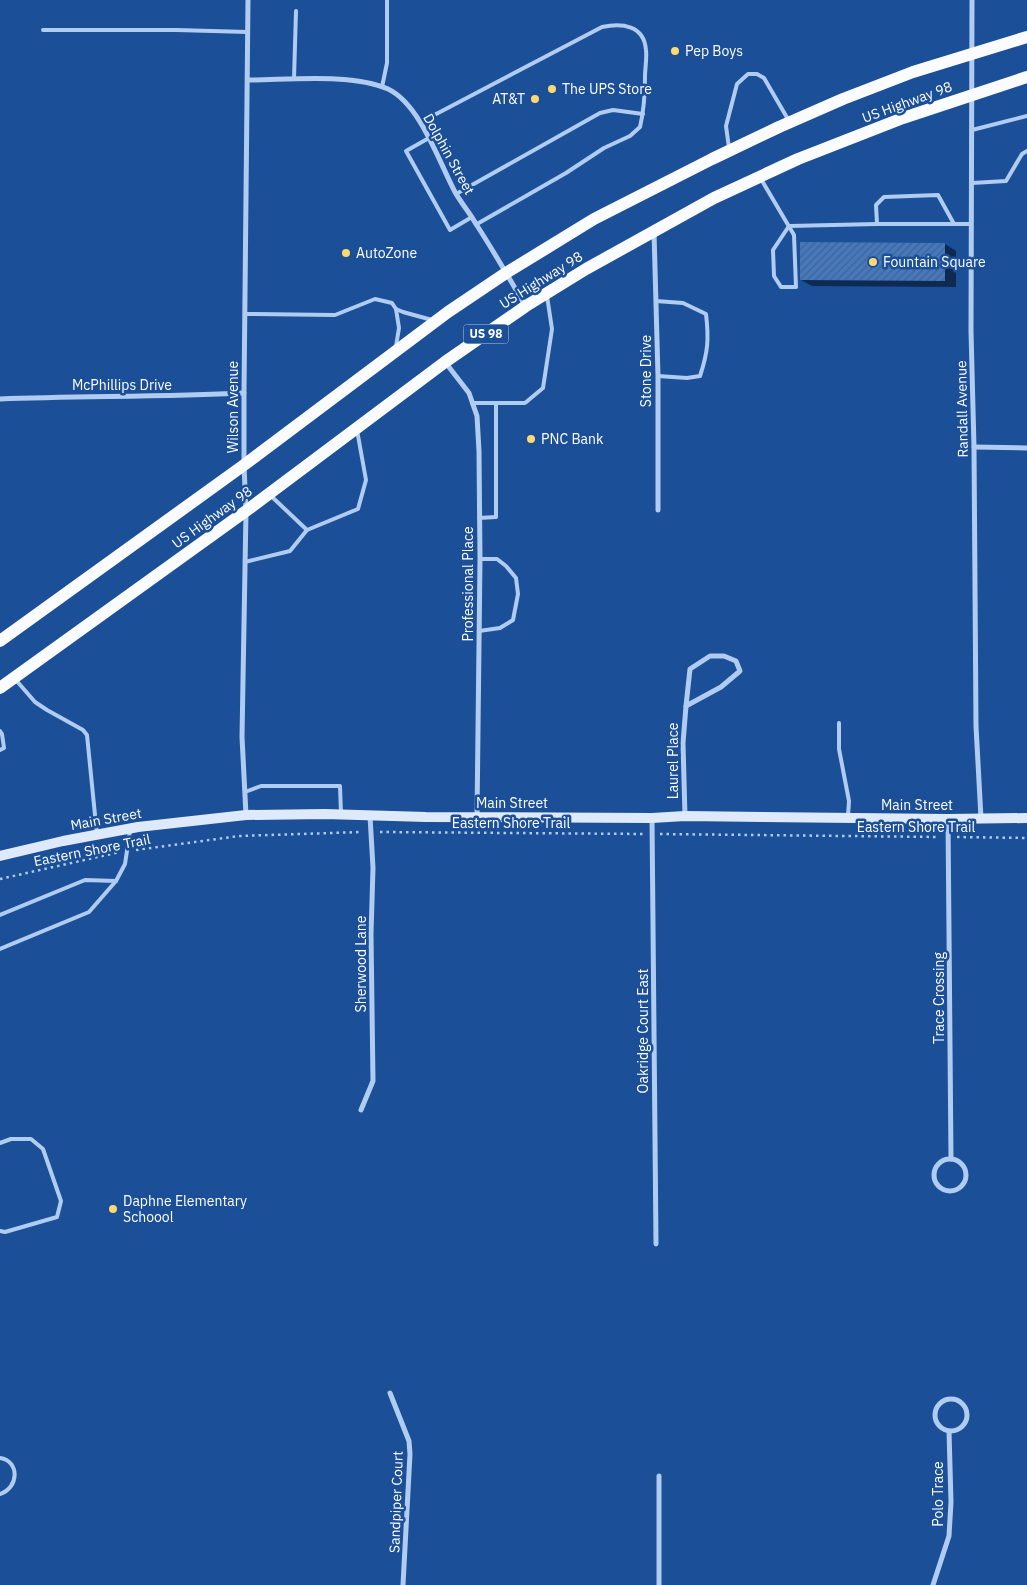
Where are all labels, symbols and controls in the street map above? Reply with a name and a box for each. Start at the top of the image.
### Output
place label: Pep Boys [685,42,743,60]
marker: Pep Boys [669,45,681,57]
street label: US Highway 98 [859,77,955,127]
place label: The UPS Store [562,80,652,98]
marker: The UPS Store [546,83,558,95]
place label: AT&T [492,90,525,108]
marker: AT&T [529,93,541,105]
street label: Dolphin Street [419,110,479,198]
place label: AutoZone [356,244,417,262]
marker: AutoZone [340,247,352,259]
street label: US Highway 98 [496,247,586,313]
place label: Fountain Square [883,253,986,271]
marker: Fountain Square [867,256,879,268]
road number: US 98 [464,324,508,344]
street label: Stone Drive [637,335,655,407]
street label: Wilson Avenue [224,360,242,453]
street label: Randall Avenue [952,360,972,458]
street label: McPhillips Drive [72,376,172,394]
place label: PNC Bank [541,430,604,448]
marker: PNC Bank [525,433,537,445]
street label: US Highway 98 [168,482,256,552]
street label: Professional Place [459,526,477,642]
street label: Laurel Place [664,722,682,799]
street label: Main Street [476,794,548,812]
street label: Main Street [881,796,953,814]
street label: Main Street [69,804,143,834]
street label: Eastern Shore Trail [452,814,570,832]
street label: Eastern Shore Trail [857,818,975,836]
street label: Eastern Shore Trail [32,830,152,870]
street label: Sherwood Lane [352,915,370,1012]
street label: Trace Crossing [930,951,948,1044]
street label: Oakridge Court East [634,968,652,1094]
place label: Daphne Elementary Schoool [123,1192,247,1226]
marker: Daphne Elementary Schoool [107,1203,119,1215]
street label: Sandpiper Court [385,1451,407,1553]
street label: Polo Trace [929,1461,947,1527]

